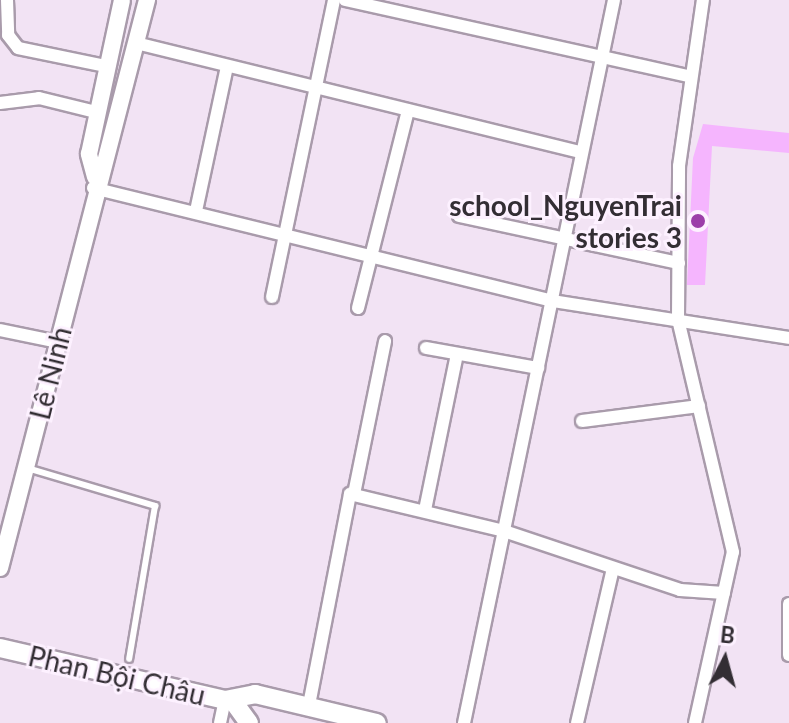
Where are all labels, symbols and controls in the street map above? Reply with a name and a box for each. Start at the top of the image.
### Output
place label: school_NguyenTrai stories 3 [449,188,682,254]
marker: school_NguyenTrai stories 3 [689,212,707,230]
street label: Lê Ninh [22,323,78,423]
north arrow [685,619,765,699]
text: B [719,620,736,649]
street label: Phan Bội Châu [25,638,209,712]

